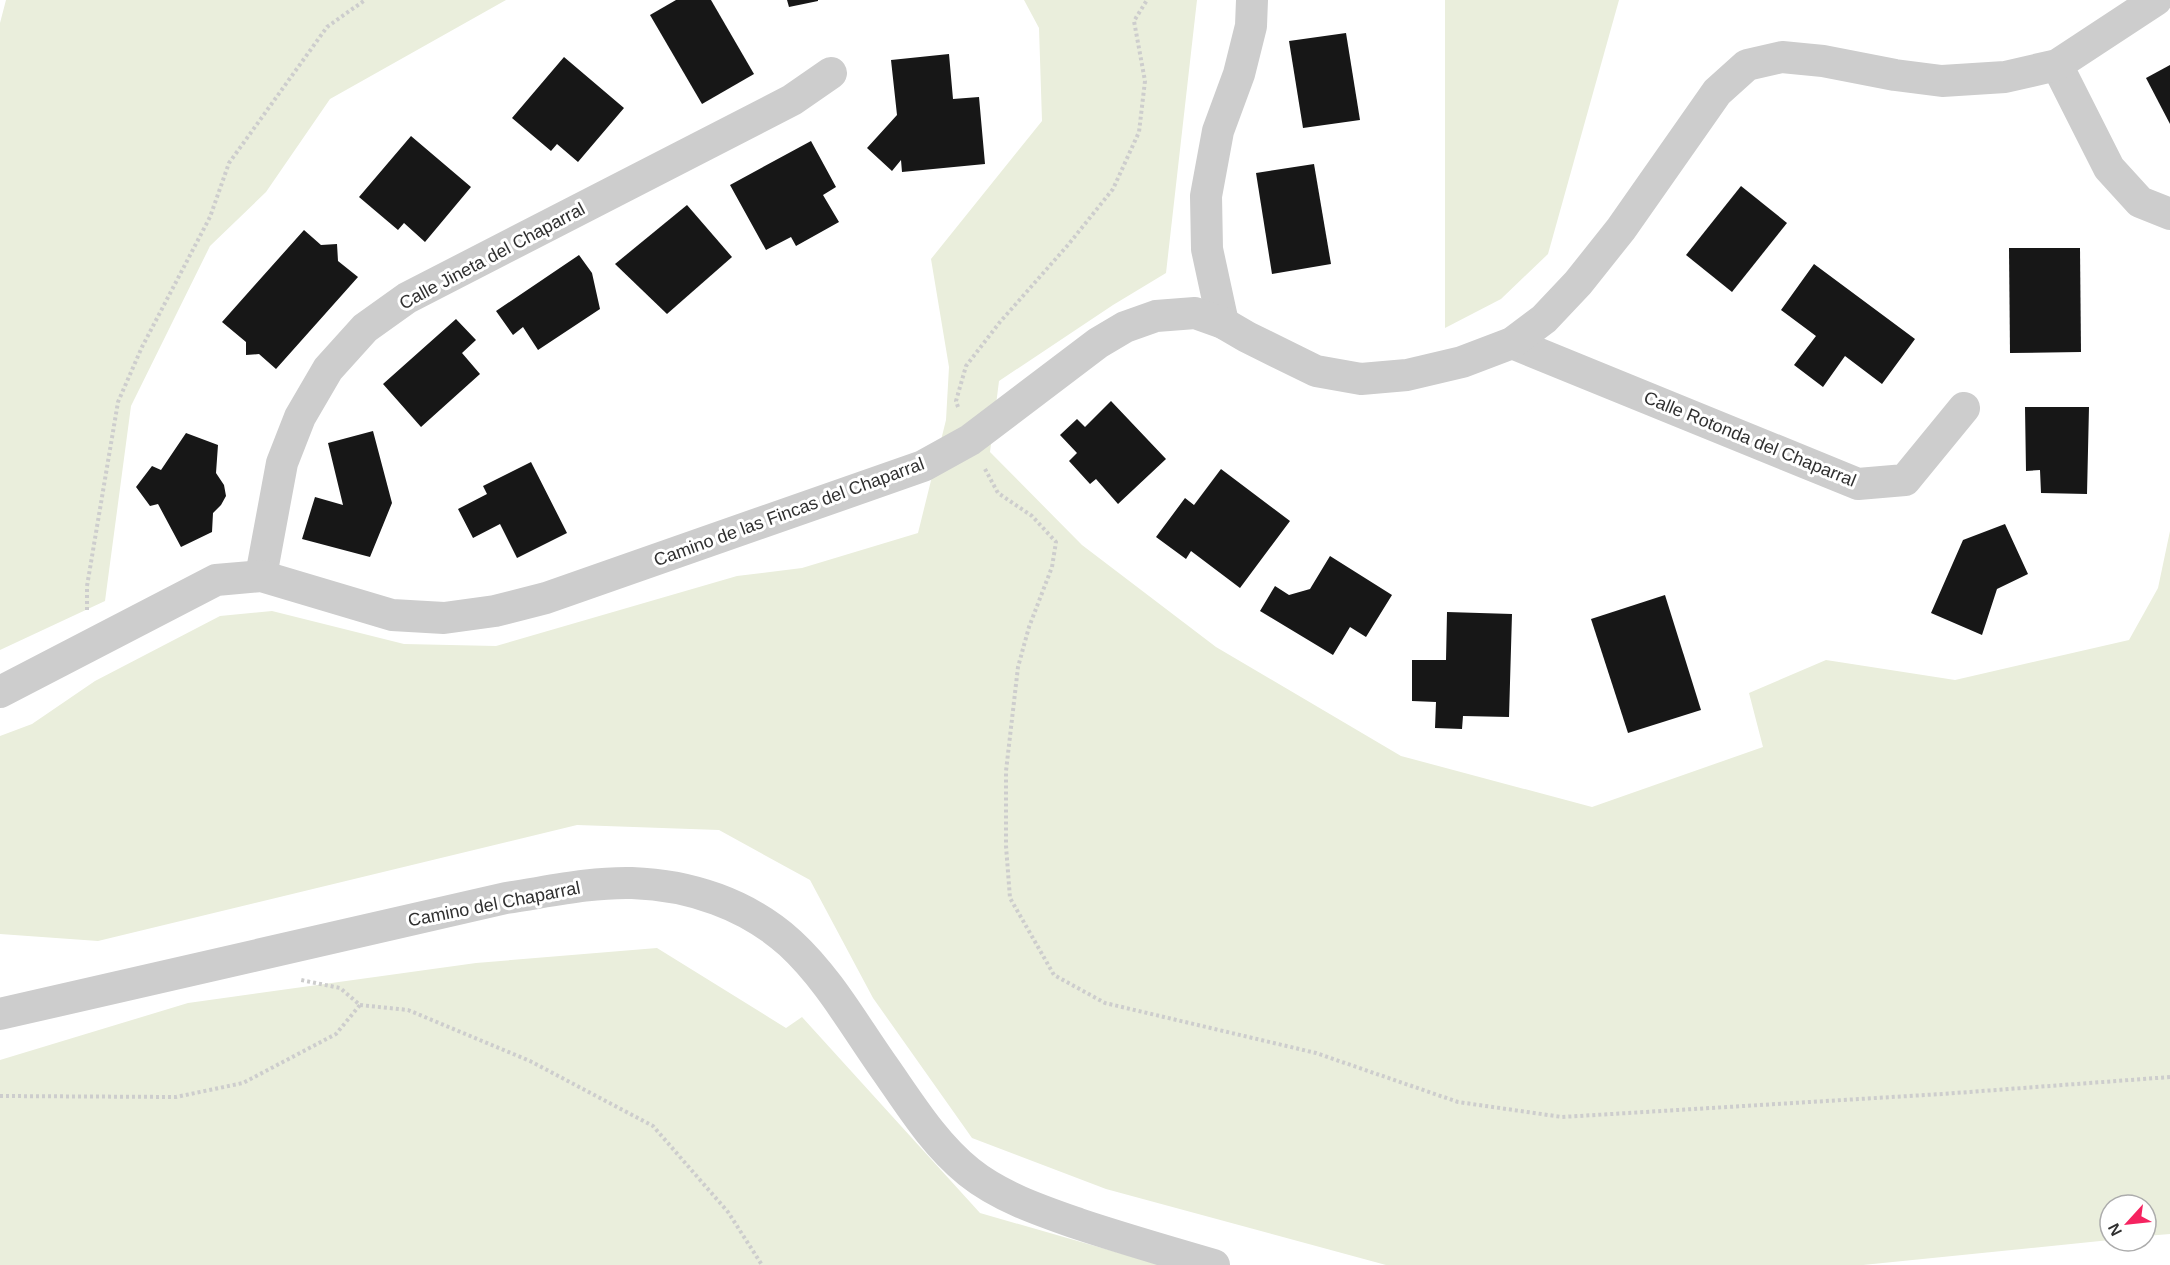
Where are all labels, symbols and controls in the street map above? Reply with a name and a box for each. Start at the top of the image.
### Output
street label: Calle Jineta del Chaparral [396,199,588,313]
street label: Calle Rotonda del Chaparral [1641,387,1859,491]
street label: Camino de las Fincas del Chaparral [651,454,927,570]
street label: Camino del Chaparral [406,877,582,931]
north arrow [2098,1193,2158,1253]
text: N [2105,1221,2125,1239]

